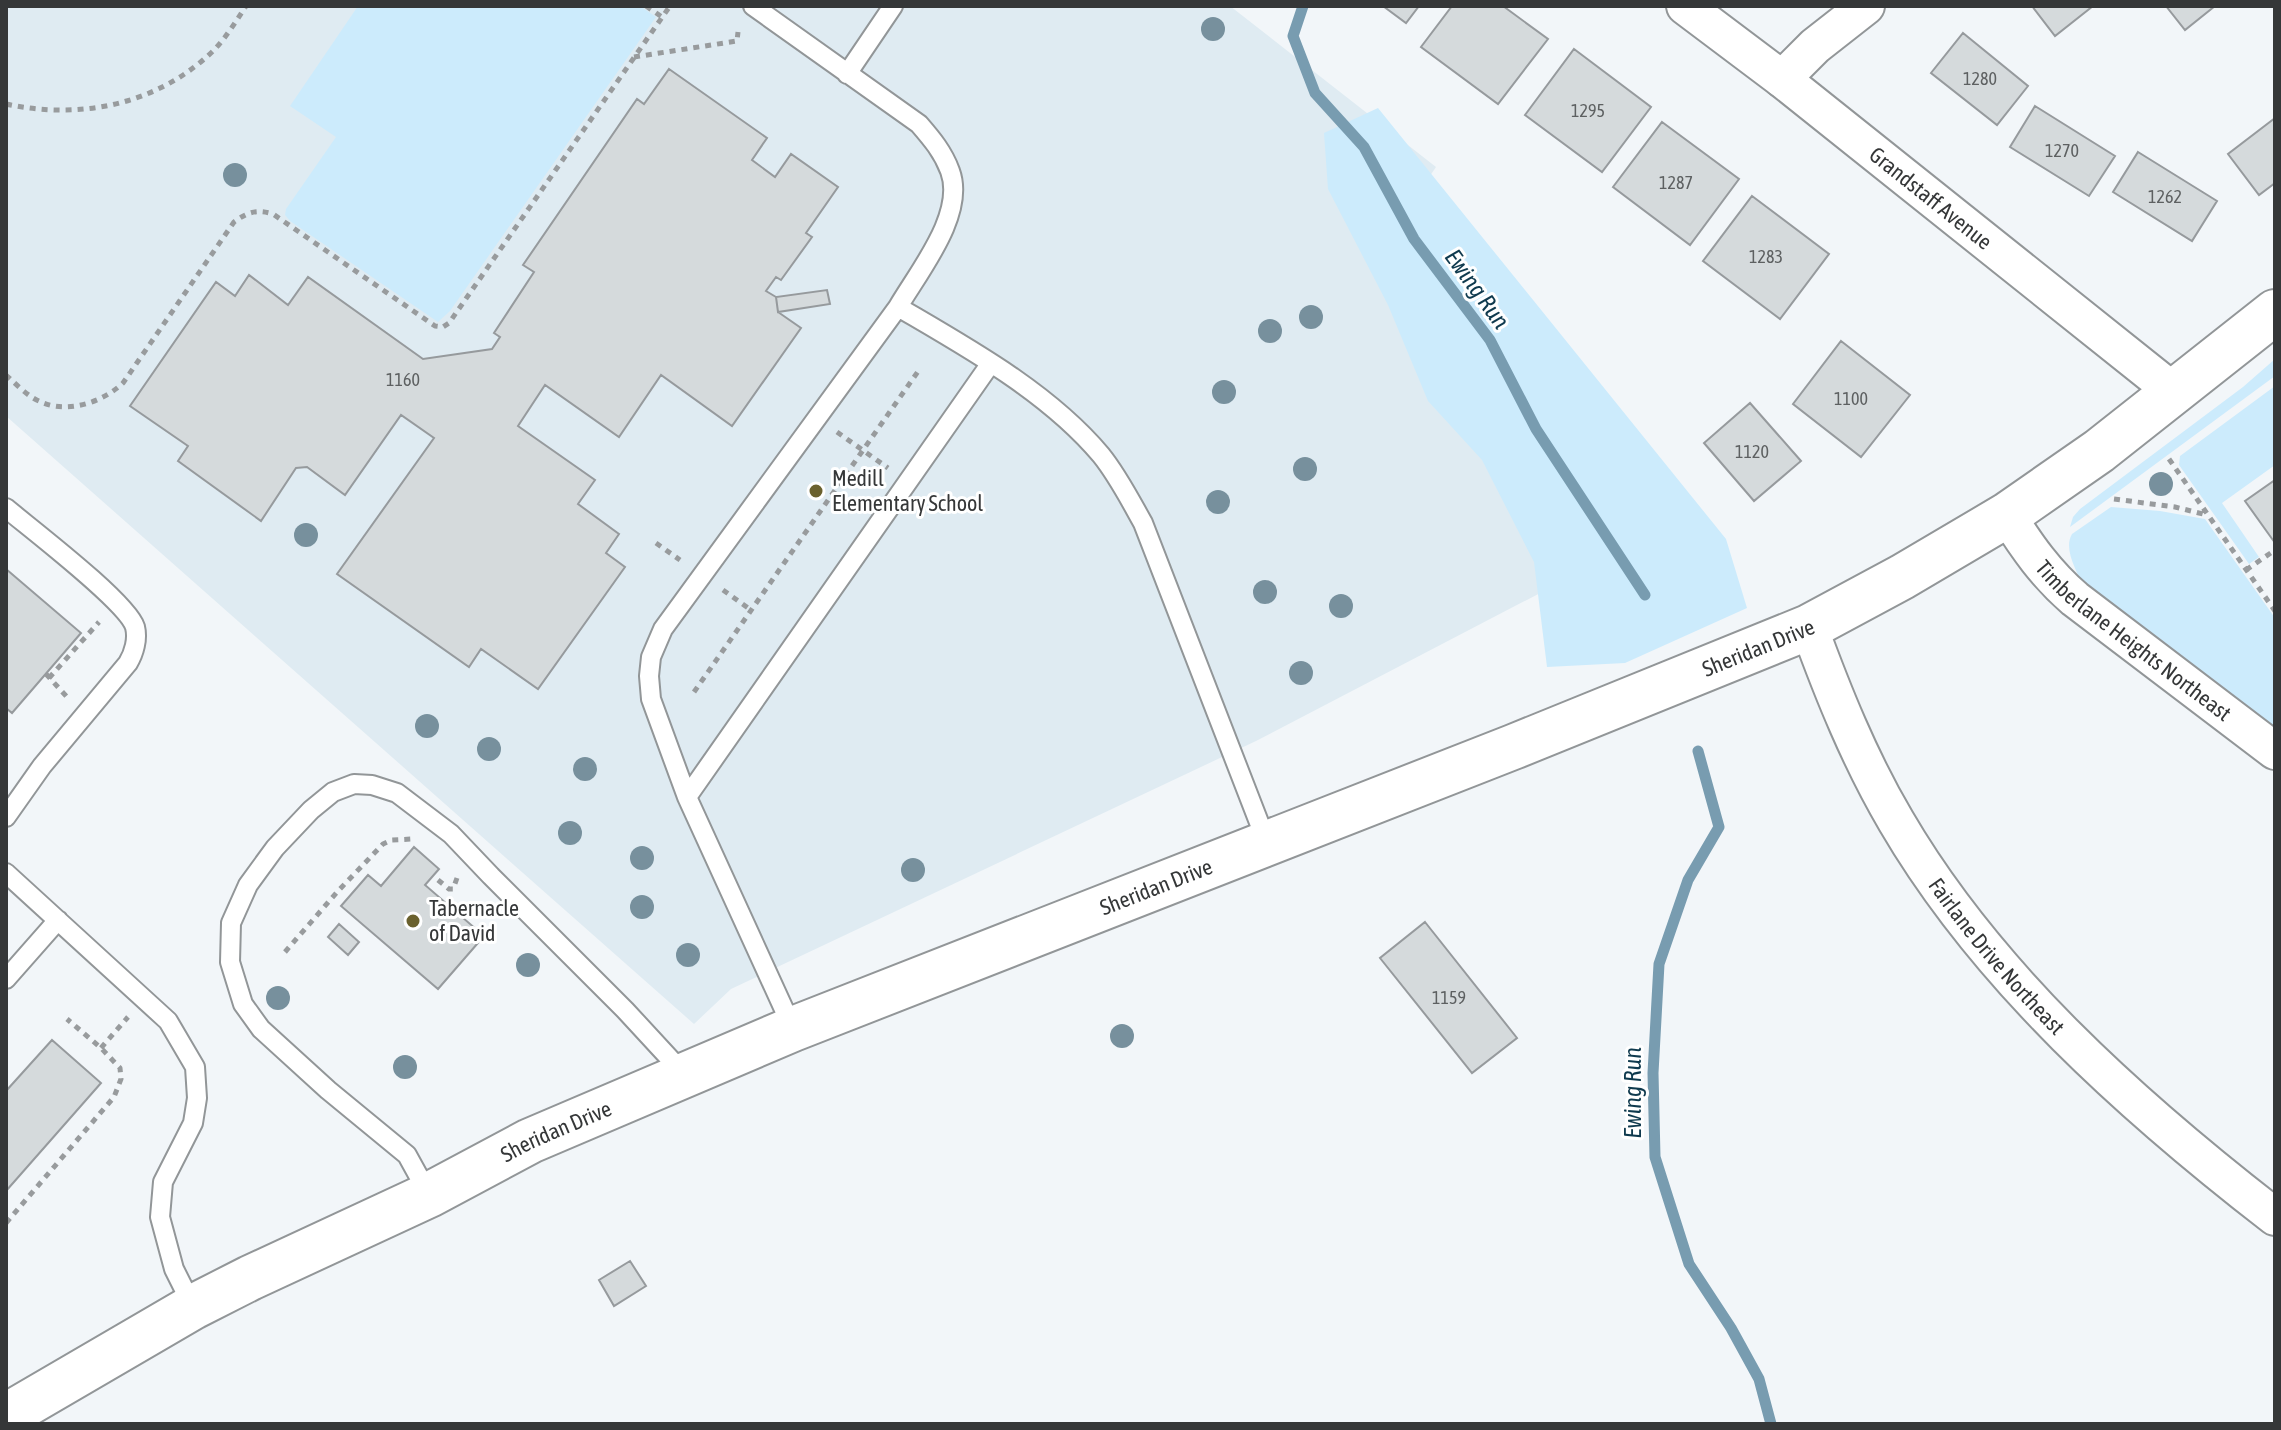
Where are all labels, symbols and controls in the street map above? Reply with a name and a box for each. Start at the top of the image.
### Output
house number: 1280 [1963,68,1997,89]
house number: 1295 [1571,100,1605,121]
house number: 1270 [2045,140,2079,161]
street label: Grandstaff Avenue [1864,141,1997,255]
house number: 1287 [1659,172,1693,193]
house number: 1262 [2148,186,2182,207]
water label: Ewing Run [1440,244,1515,334]
house number: 1283 [1749,246,1783,267]
house number: 1160 [386,369,420,390]
house number: 1100 [1834,388,1868,409]
house number: 1120 [1735,441,1769,462]
place label: Medill Elementary School [832,465,983,516]
marker: Medill Elementary School [807,482,825,500]
street label: Timberlane Heights Northeast [2030,555,2237,726]
street label: Sheridan Drive [1698,613,1818,682]
street label: Sheridan Drive [1096,853,1216,921]
street label: Fairlane Drive Northeast [1924,873,2070,1040]
place label: Tabernacle of David [429,895,519,946]
marker: Tabernacle of David [404,912,422,930]
house number: 1159 [1432,987,1466,1008]
water label: Ewing Run [1619,1047,1646,1139]
street label: Sheridan Drive [496,1095,615,1167]

